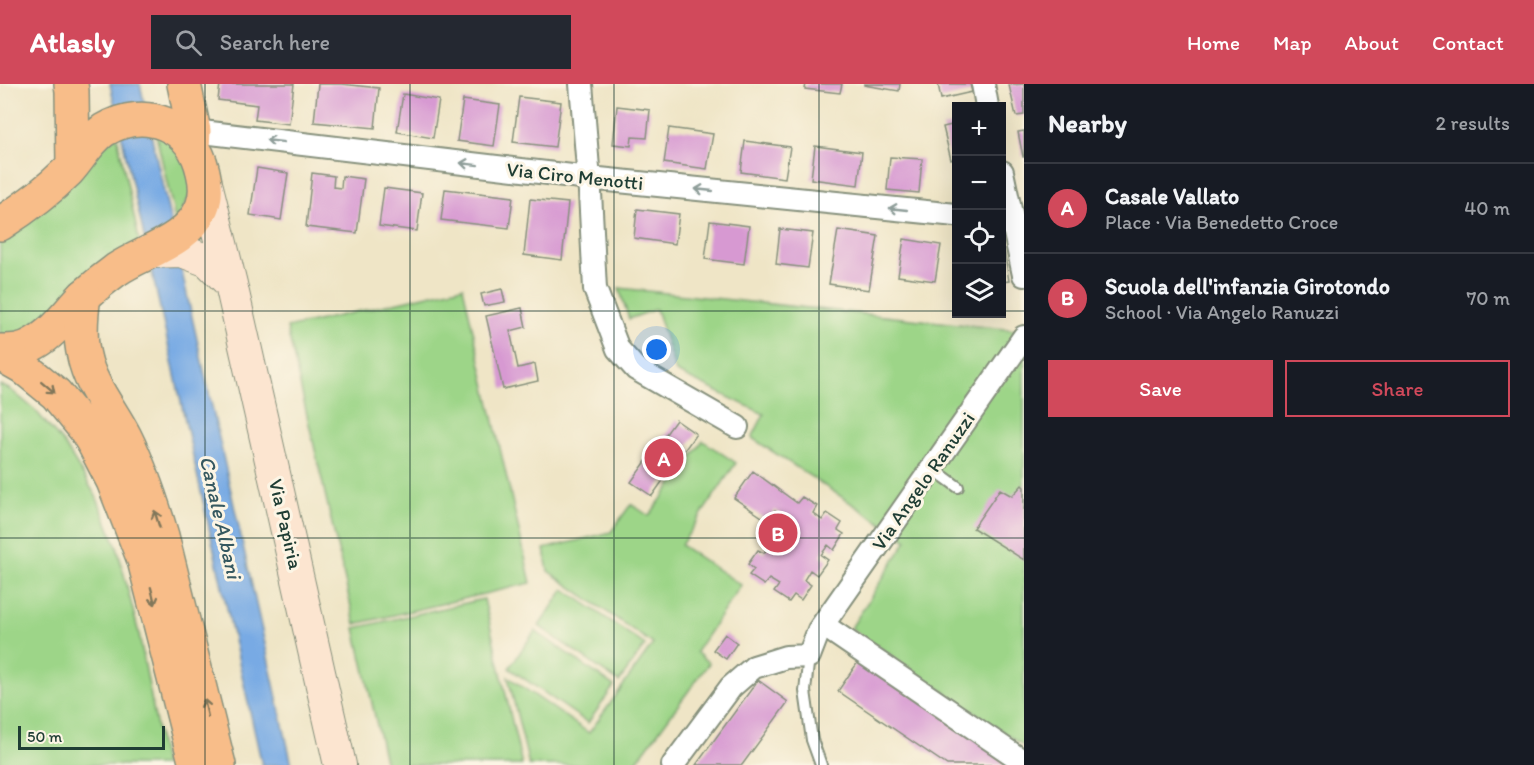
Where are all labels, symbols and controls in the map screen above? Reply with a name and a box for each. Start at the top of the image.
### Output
search box [151,15,571,69]
text: Atlasly [30,25,115,59]
icon: search [172,26,205,59]
text: Search here [220,29,330,56]
text: Home [1187,30,1240,55]
text: Map [1273,30,1312,55]
text: About [1345,30,1399,55]
text: Contact [1432,30,1504,55]
map controls [952,102,1006,318]
button: + [952,102,1006,156]
text: Nearby [1048,107,1127,139]
text: 2 results [1436,111,1510,135]
one-way arrow [266,135,286,146]
button: − [952,156,1006,210]
street label: Via Ciro Menotti [506,157,644,195]
one-way arrow [459,158,479,169]
text: Casale Vallato [1105,183,1239,210]
one-way arrow [695,184,715,195]
text: A [1061,196,1074,220]
text: 40 m [1464,196,1510,220]
one-way arrow [889,203,909,214]
button: locate [952,210,1006,264]
text: Place · Via Benedetto Croce [1105,210,1338,234]
button: layers [952,264,1006,318]
text: Scuola dell'infanzia Girotondo [1105,273,1390,300]
text: B [1061,286,1074,310]
text: 70 m [1466,286,1510,310]
text: School · Via Angelo Ranuzzi [1105,300,1339,324]
your location [642,335,671,364]
button: Save [1048,360,1273,417]
button: Share [1285,360,1510,417]
one-way arrow [40,380,55,394]
street label: Via Angelo Ranuzzi [866,407,980,555]
pin: A [644,436,684,481]
water label: Canale Albani [195,453,248,583]
street label: Via Papiria [264,477,308,572]
one-way arrow [151,510,162,529]
pin: B [758,510,798,556]
one-way arrow [148,586,159,605]
one-way arrow [199,699,211,718]
scale bar [18,723,165,750]
text: 50 m [27,727,62,746]

